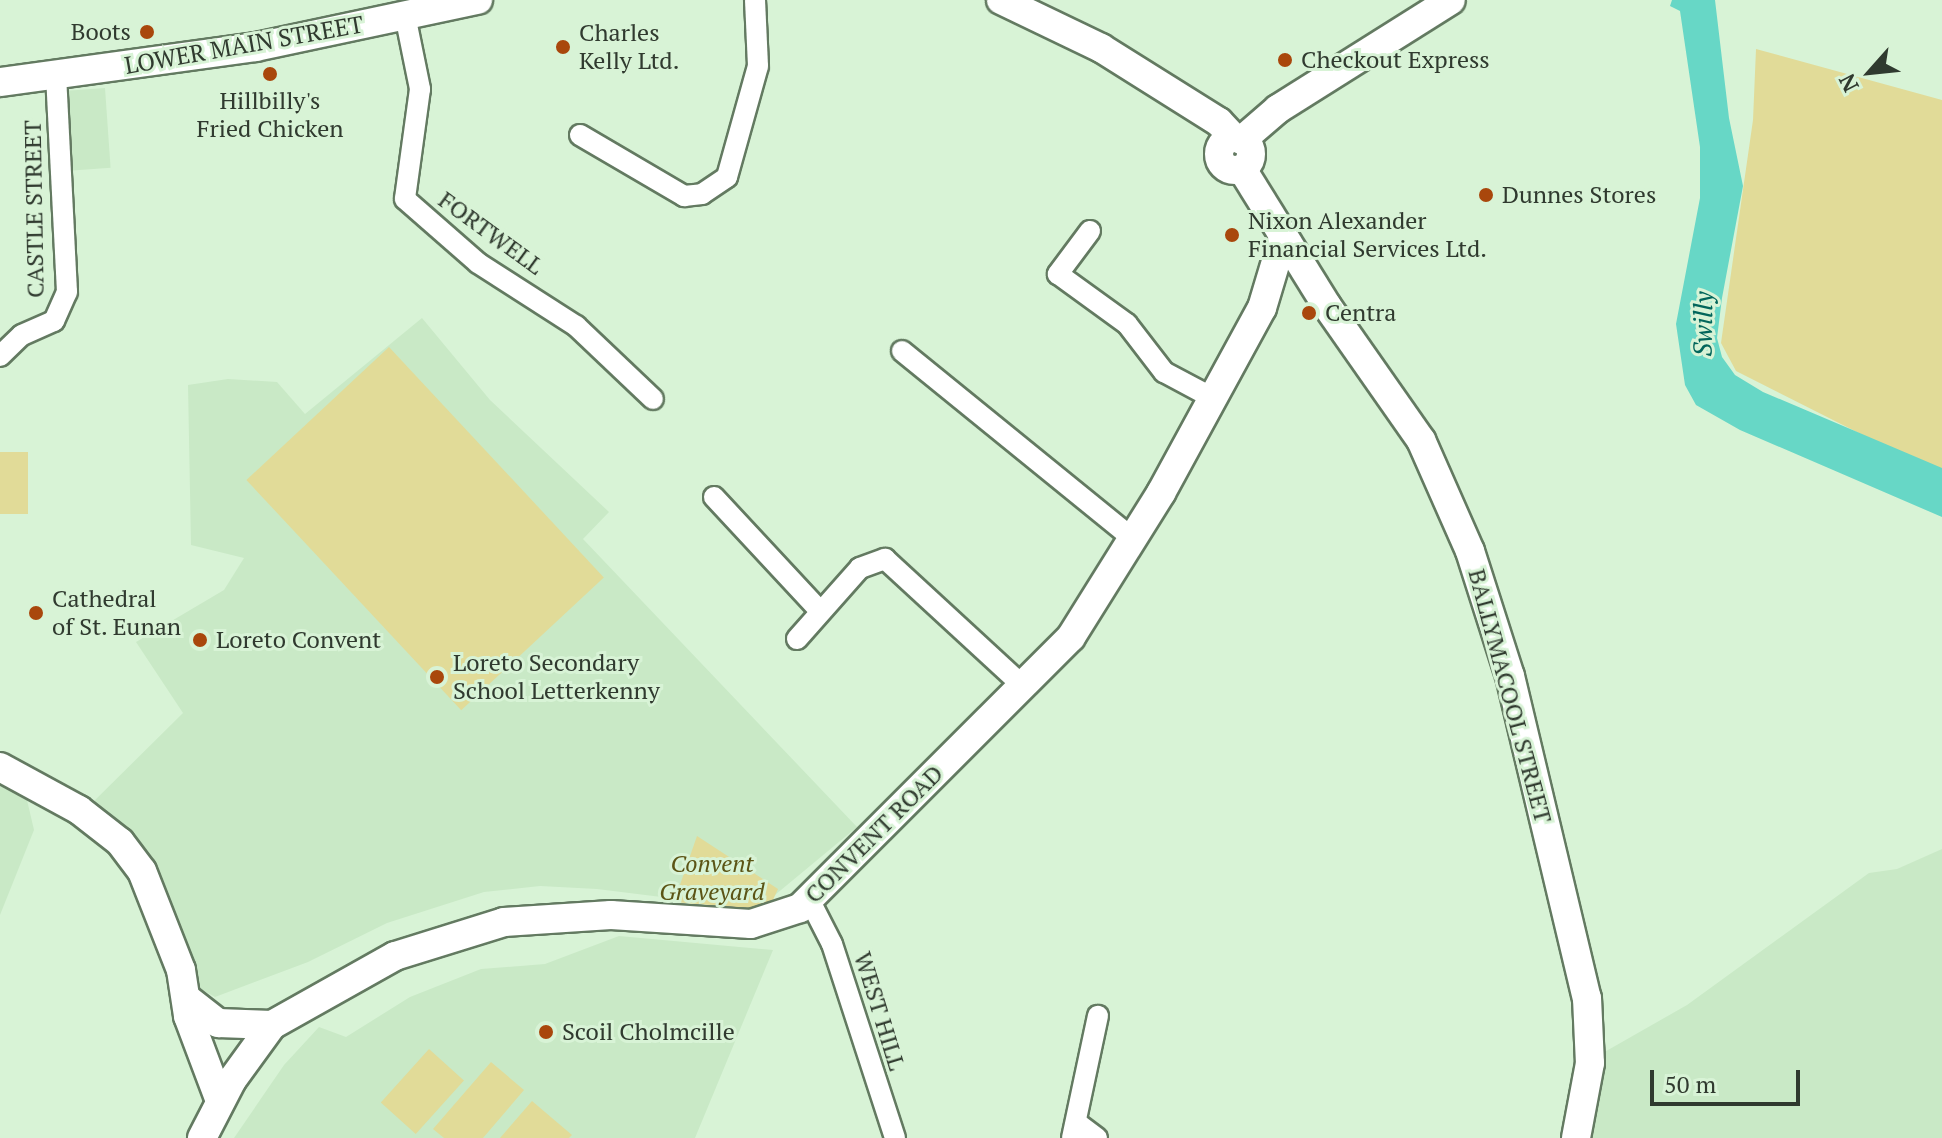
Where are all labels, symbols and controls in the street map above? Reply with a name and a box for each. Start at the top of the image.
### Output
street label: LOWER MAIN STREET [122,10,366,80]
place label: Boots [71,18,131,46]
place label: Charles Kelly Ltd. [579,19,679,75]
marker: Boots [138,23,156,41]
north arrow [1830,32,1910,112]
marker: Charles Kelly Ltd. [554,38,572,56]
place label: Checkout Express [1301,46,1490,74]
marker: Checkout Express [1276,51,1294,69]
marker: Hillbilly's Fried Chicken [261,65,279,83]
text: N [1831,69,1865,97]
place label: Hillbilly's Fried Chicken [196,87,344,143]
street label: CASTLE STREET [18,120,50,298]
place label: Dunnes Stores [1502,181,1656,209]
street label: FORTWELL [433,185,549,281]
marker: Dunnes Stores [1477,186,1495,204]
place label: Nixon Alexander Financial Services Ltd. [1248,207,1487,263]
marker: Nixon Alexander Financial Services Ltd. [1223,226,1241,244]
water label: Swilly [1687,291,1719,357]
place label: Centra [1325,299,1396,327]
marker: Centra [1300,304,1318,322]
street label: BALLYMACOOL STREET [1462,566,1558,826]
place label: Cathedral of St. Eunan [52,585,182,641]
marker: Cathedral of St. Eunan [27,604,45,622]
place label: Loreto Convent [216,626,381,654]
marker: Loreto Convent [191,631,209,649]
place label: Loreto Secondary School Letterkenny [453,649,660,705]
marker: Loreto Secondary School Letterkenny [428,668,446,686]
street label: CONVENT ROAD [799,759,949,909]
park label: Convent Graveyard [659,850,765,906]
street label: WEST HILL [848,948,912,1074]
place label: Scoil Cholmcille [562,1018,735,1046]
marker: Scoil Cholmcille [537,1023,555,1041]
scale bar [1654,1054,1804,1104]
text: 50 m [1664,1068,1716,1100]

